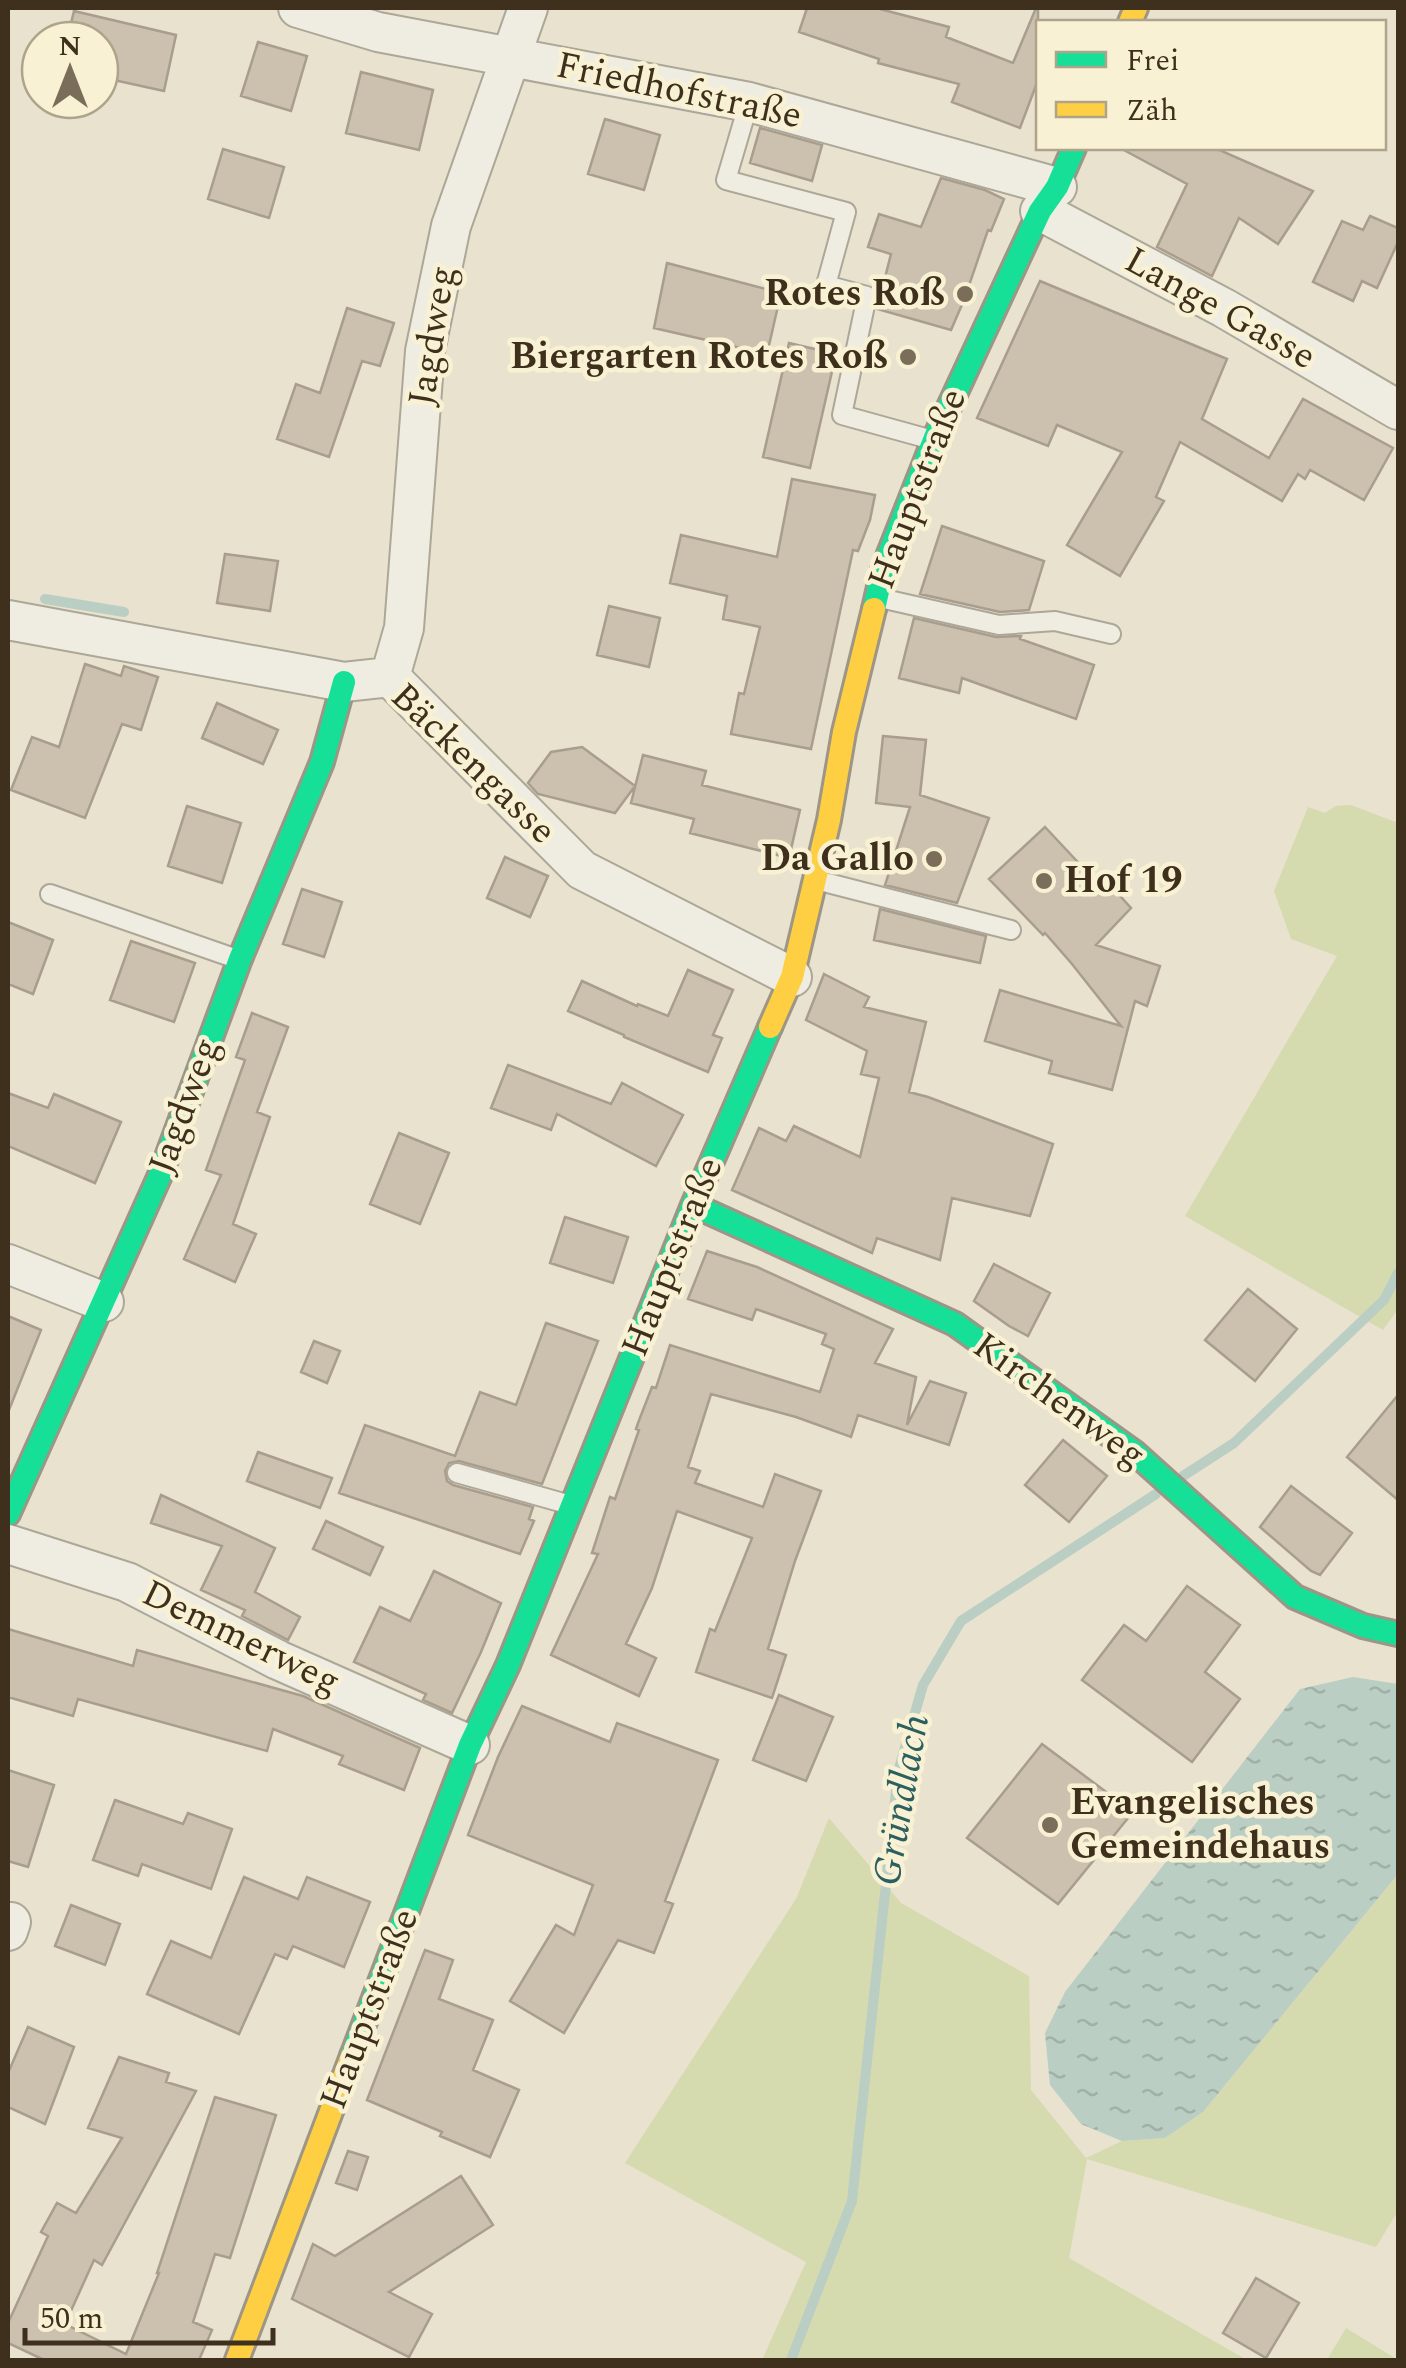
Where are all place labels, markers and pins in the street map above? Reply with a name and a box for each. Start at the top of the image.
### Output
place label: Rotes Roß [764,265,945,323]
marker: Rotes Roß [954,283,976,305]
place label: Biergarten Rotes Roß [510,328,888,386]
marker: Biergarten Rotes Roß [897,346,919,368]
place label: Da Gallo [760,830,914,888]
marker: Da Gallo [923,848,945,870]
place label: Hof 19 [1064,852,1183,910]
marker: Hof 19 [1033,870,1055,892]
place label: Evangelisches Gemeindehaus [1070,1774,1330,1876]
marker: Evangelisches Gemeindehaus [1039,1814,1061,1836]

